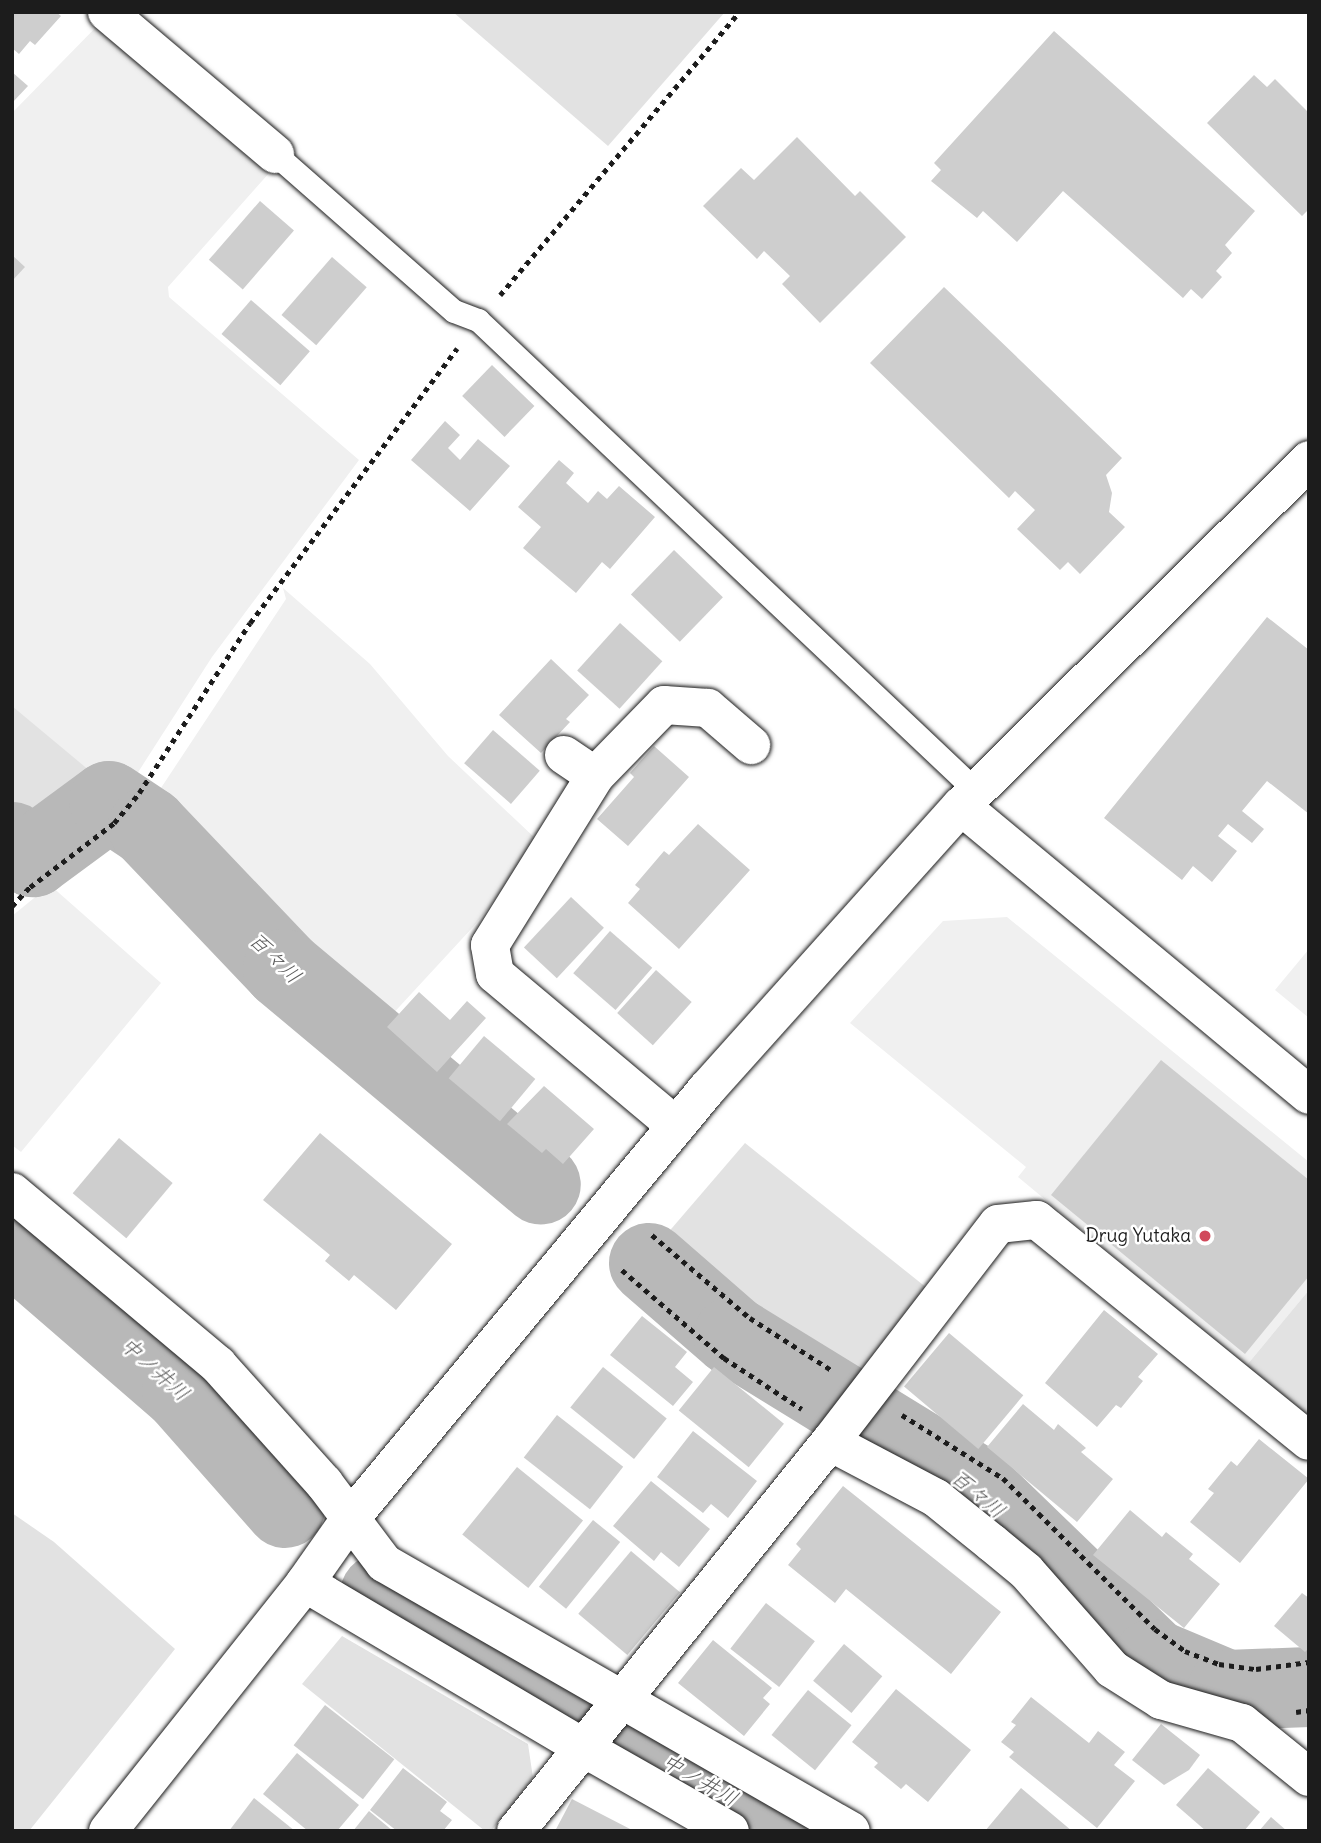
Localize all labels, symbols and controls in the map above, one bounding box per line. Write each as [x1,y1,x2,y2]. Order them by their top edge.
water label: 百々川 [244,927,306,989]
place label: Drug Yutaka [1085,1225,1191,1247]
marker: Drug Yutaka [1197,1228,1213,1244]
water label: 中ノ井川 [115,1332,195,1406]
water label: 百々川 [946,1464,1010,1524]
water label: 中ノ井川 [657,1748,743,1812]

